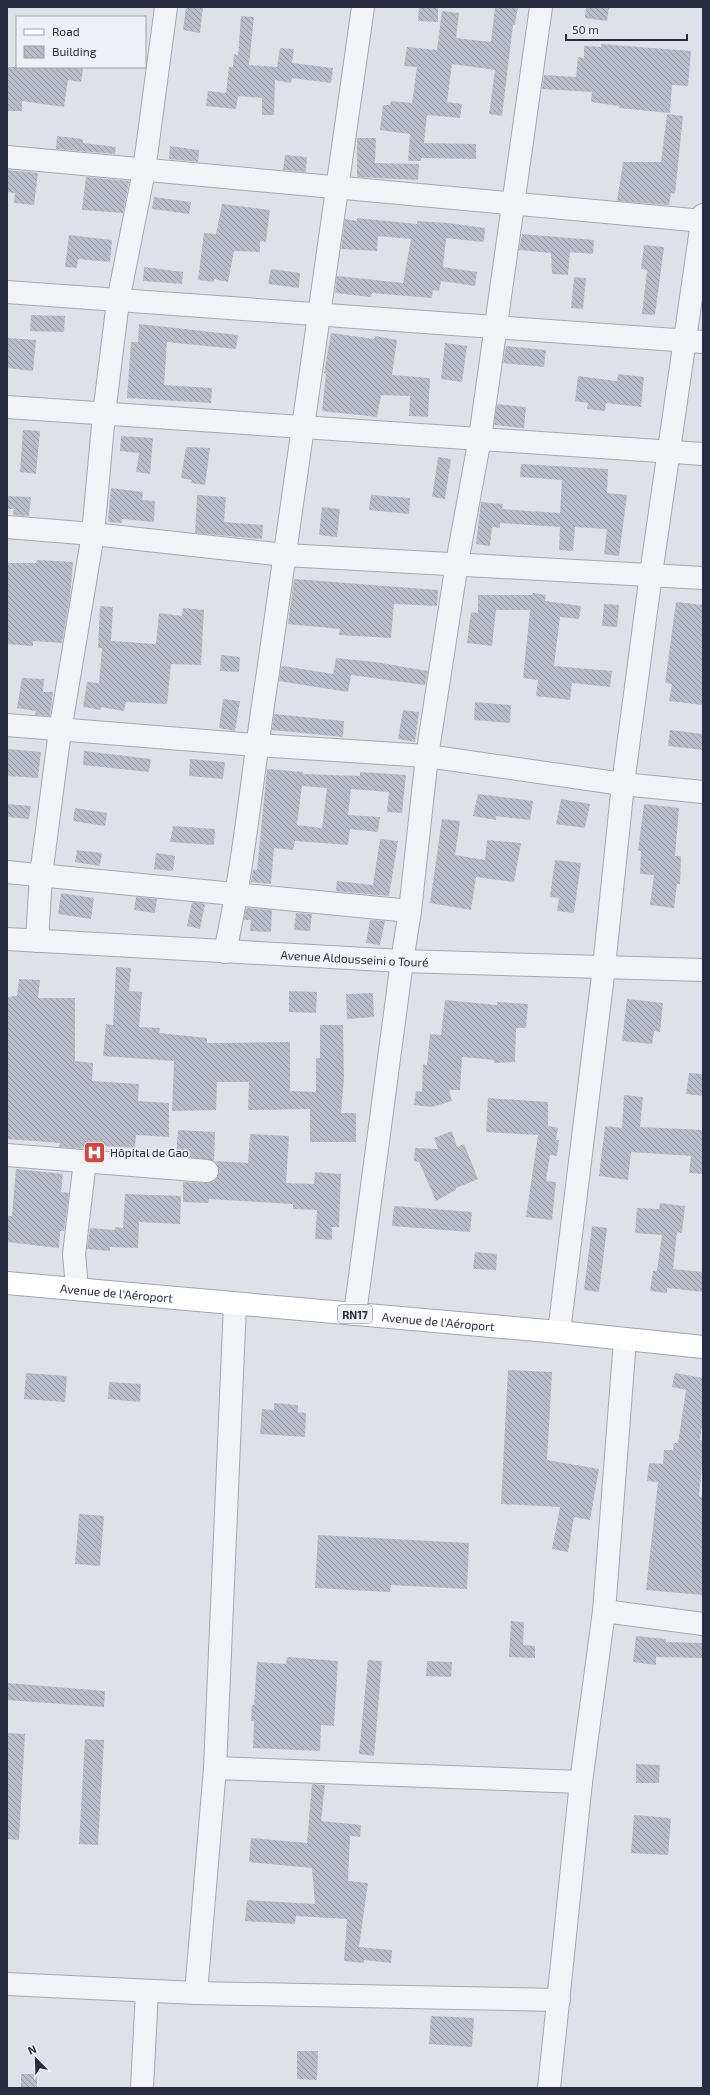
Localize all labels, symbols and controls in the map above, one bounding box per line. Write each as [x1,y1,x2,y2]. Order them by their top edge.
legend [16,16,146,68]
scale bar [566,16,687,42]
text: 50 m [572,22,599,36]
text: Road [52,24,80,38]
text: Building [52,44,97,58]
street label: Avenue Aldousseini o Touré [280,947,429,969]
hospital icon: Hôpital de Gao [81,1139,107,1165]
place label: Hôpital de Gao [110,1145,189,1159]
street label: Avenue de l'Aéroport [60,1281,174,1305]
road number: RN17 [338,1305,372,1323]
street label: Avenue de l'Aéroport [381,1309,496,1333]
north arrow [16,2039,56,2079]
text: N [26,2042,38,2057]

